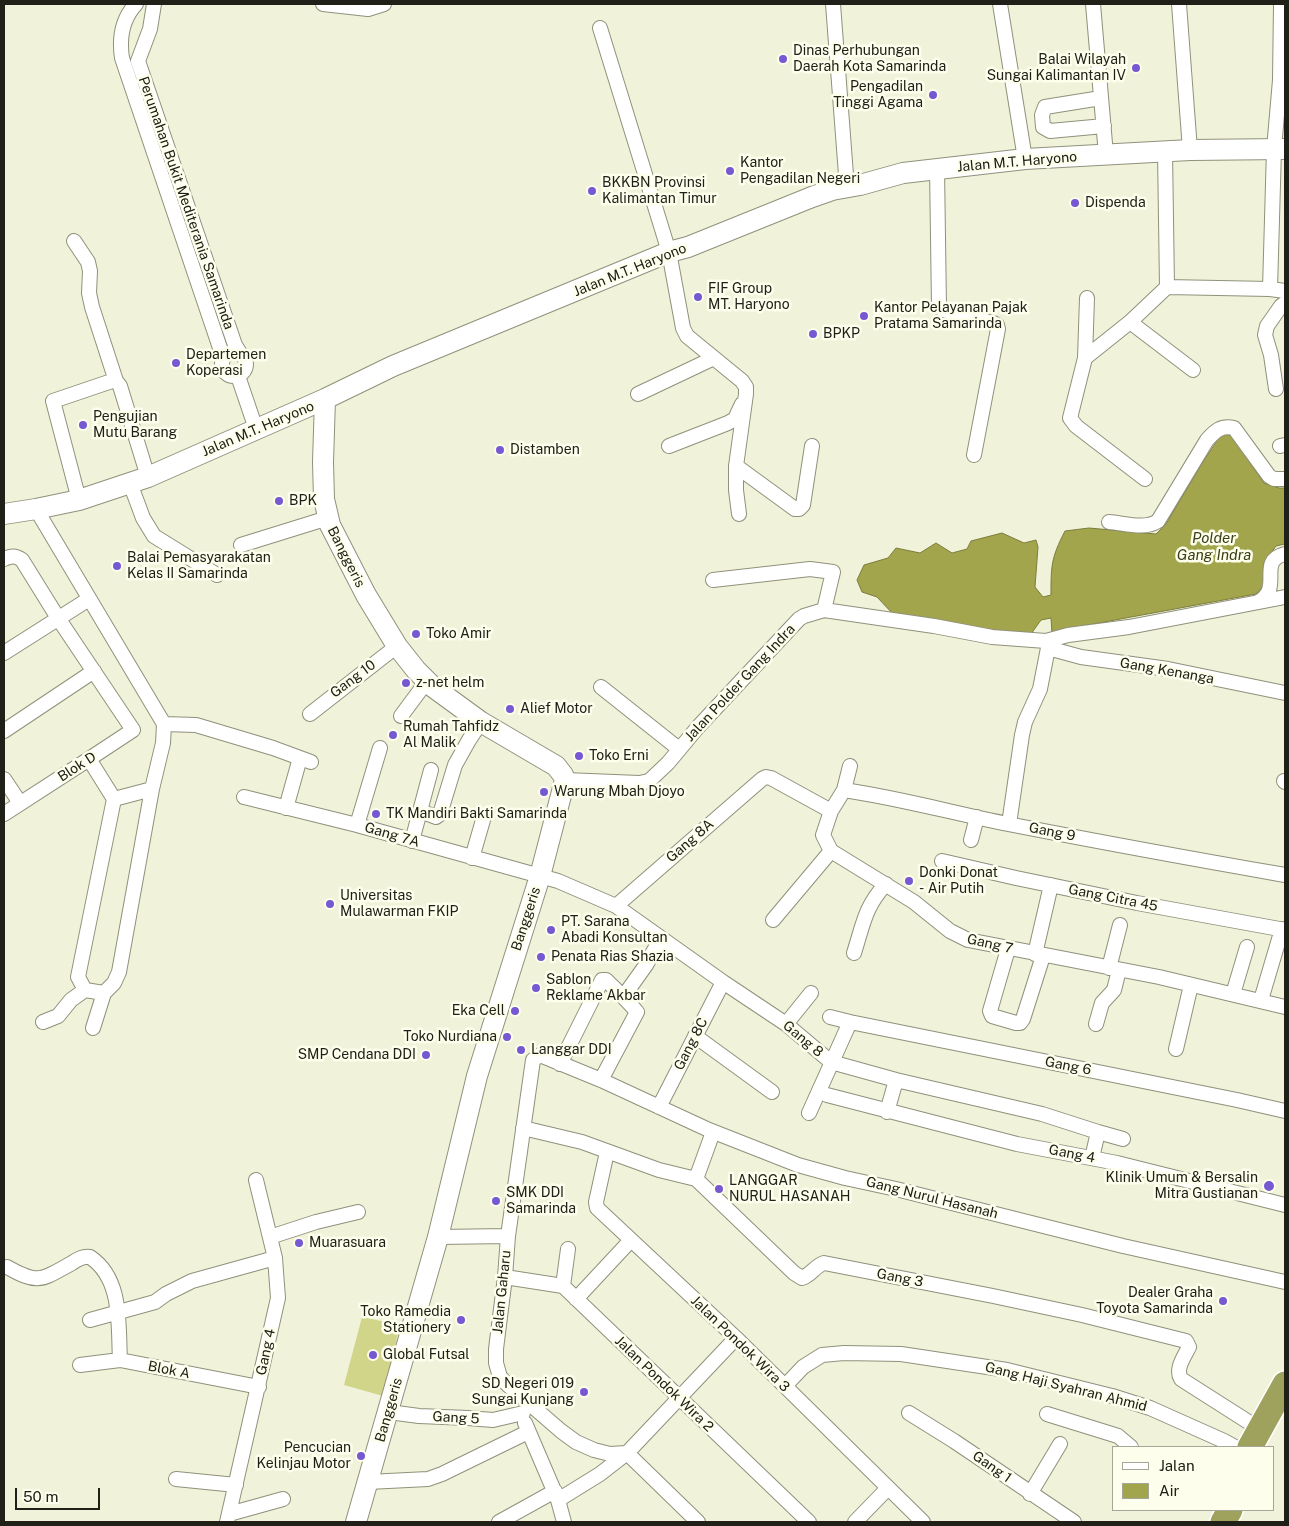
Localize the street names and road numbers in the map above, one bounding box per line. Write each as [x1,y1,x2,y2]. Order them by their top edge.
street label: Perumahan Bukit Mediterania Samarinda [135,74,237,332]
street label: Jalan M.T. Haryono [956,148,1078,176]
street label: Jalan M.T. Haryono [571,240,689,300]
street label: Jalan M.T. Haryono [199,398,317,460]
street label: Banggeris [323,524,369,590]
street label: Jalan Polder Gang Indra [681,621,799,745]
street label: Gang Kenanga [1119,654,1215,688]
street label: Gang 10 [327,657,379,701]
street label: Blok D [55,748,99,786]
street label: Gang 8A [663,816,717,866]
street label: Gang 7A [363,819,421,851]
street label: Gang 9 [1027,819,1077,845]
street label: Gang Citra 45 [1067,881,1159,915]
street label: Banggeris [508,885,544,953]
street label: Gang 7 [965,931,1015,957]
street label: Gang 8C [671,1015,711,1073]
street label: Gang 8 [779,1017,827,1061]
street label: Gang 6 [1043,1053,1093,1079]
street label: Gang 4 [1047,1141,1097,1167]
street label: Gang Nurul Hasanah [864,1173,1000,1223]
street label: Jalan Gaharu [489,1249,515,1335]
street label: Gang 3 [875,1265,925,1291]
street label: Jalan Pondok Wira 3 [687,1292,793,1396]
street label: Gang 4 [253,1327,279,1377]
street label: Jalan Pondok Wira 2 [611,1333,717,1435]
street label: Blok A [147,1358,191,1382]
street label: Gang Haji Syahran Ahmid [983,1359,1149,1415]
street label: Banggeris [372,1376,406,1444]
street label: Gang 5 [432,1408,480,1428]
street label: Gang 1 [969,1448,1015,1486]

